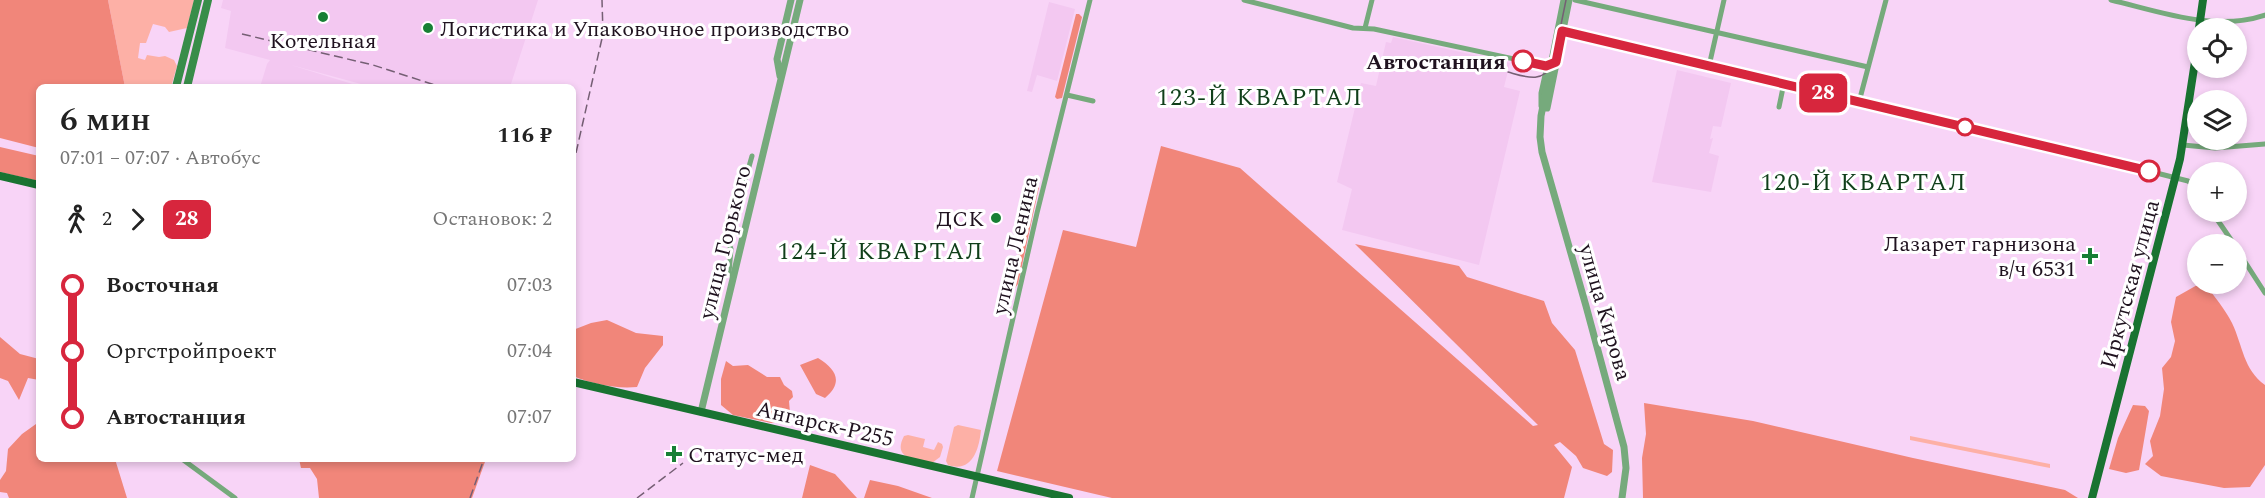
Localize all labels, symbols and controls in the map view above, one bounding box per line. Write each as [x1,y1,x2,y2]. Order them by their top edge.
marker: Котельная [316,10,330,24]
place label: Логистика и Упаковочное производство [440,13,849,46]
map controls [2187,18,2247,294]
button: locate [2187,18,2247,78]
marker: Логистика и Упаковочное производство [421,21,435,35]
place label: Котельная [269,25,377,58]
place label: Автостанция [1366,46,1506,79]
marker: Автостанция [1512,50,1534,72]
line badge: 28 [1796,74,1850,112]
text: 28 [1811,77,1835,109]
district label: 123-Й КВАРТАЛ [1157,80,1363,116]
button: layers [2187,90,2247,150]
text: 6 мин [60,95,151,145]
unlabelled marker [1956,118,1974,136]
text: 116 ₽ [497,119,552,152]
text: 07:01 – 07:07 · Автобус [60,143,261,173]
unlabelled marker [2138,160,2160,182]
street label: улица Горького [690,162,761,324]
button: + [2187,162,2247,222]
district label: 120-Й КВАРТАЛ [1761,165,1967,201]
street label: улица Ленина [983,173,1047,319]
street label: Иркутская улица [2092,196,2169,373]
icon: walk [60,203,93,236]
icon: forward [121,203,154,236]
text: 28 [175,203,199,235]
place label: ДСК [936,203,984,236]
text: 2 [102,204,112,234]
text: Остановок: 2 [432,204,552,234]
marker: ДСК [989,211,1003,225]
place label: Лазарет гарнизона в/ч 6531 [1884,228,2076,286]
district label: 124-Й КВАРТАЛ [778,234,984,270]
button: − [2187,234,2247,294]
street label: улица Кирова [1569,239,1640,385]
marker: Лазарет гарнизона в/ч 6531 [2081,247,2099,265]
text: Восточная [106,269,219,302]
text: 07:03 [507,270,552,300]
text: Оргстройпроект [106,335,276,368]
text: 07:04 [507,336,552,366]
street label: Ангарск-Р255 [753,393,897,456]
text: Автостанция [106,401,246,434]
text: 07:07 [507,402,552,432]
place label: Статус-мед [688,439,804,472]
marker: Статус-мед [665,445,683,463]

